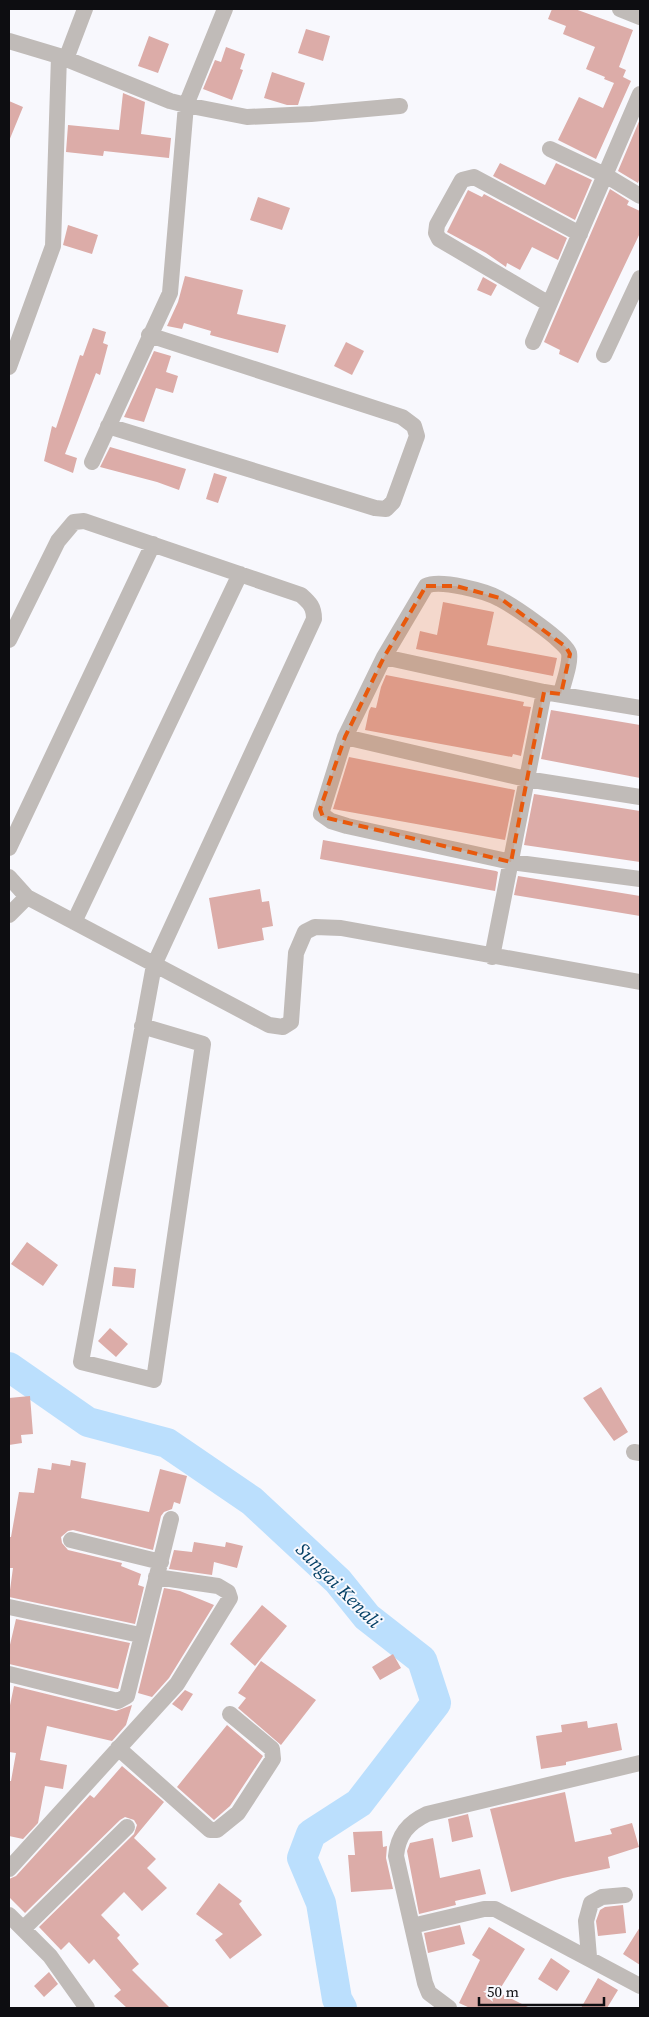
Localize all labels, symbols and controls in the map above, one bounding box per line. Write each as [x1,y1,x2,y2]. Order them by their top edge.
water label: Sungai Kenali [290,1536,388,1634]
scale bar [479,1974,604,2006]
text: 50 m [487,1981,519,2002]

